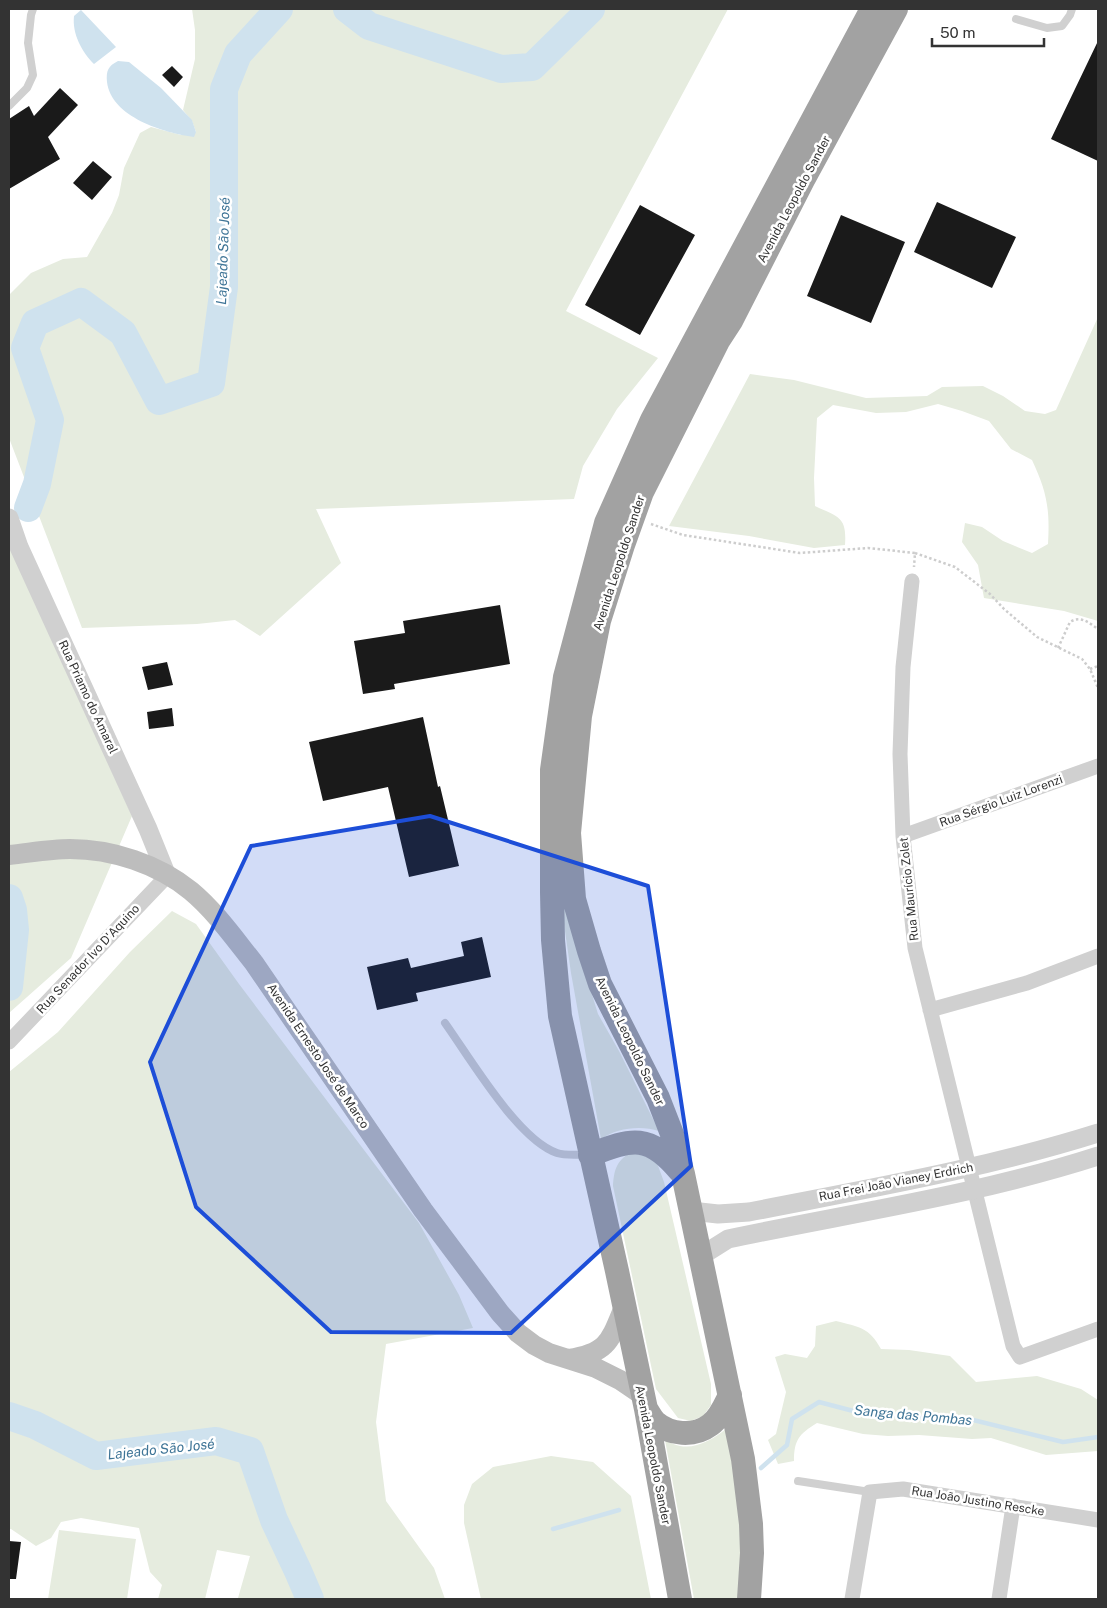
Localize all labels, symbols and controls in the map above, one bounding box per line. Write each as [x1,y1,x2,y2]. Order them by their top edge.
scale bar [932,15,1044,47]
text: 50 m [940,24,975,41]
street label: Avenida Leopoldo Sander [755,133,834,265]
water label: Lajeado São José [213,197,233,305]
street label: Avenida Leopoldo Sander [590,493,648,633]
street label: Rua Priamo do Amaral [56,638,121,756]
street label: Rua Sérgio Luiz Lorenzi [937,772,1065,830]
street label: Rua Maurício Zolet [897,836,921,942]
street label: Rua Senador Ivo D'Aquino [34,901,142,1016]
street label: Avenida Leopoldo Sander [593,974,667,1108]
street label: Avenida Ernesto José de Marco [264,981,372,1131]
street label: Rua Frei João Vianey Erdrich [818,1160,974,1204]
street label: Avenida Leopoldo Sander [633,1384,673,1526]
water label: Sanga das Pombas [853,1402,973,1428]
water label: Lajeado São José [107,1435,216,1463]
street label: Rua João Justino Rescke [911,1484,1046,1518]

